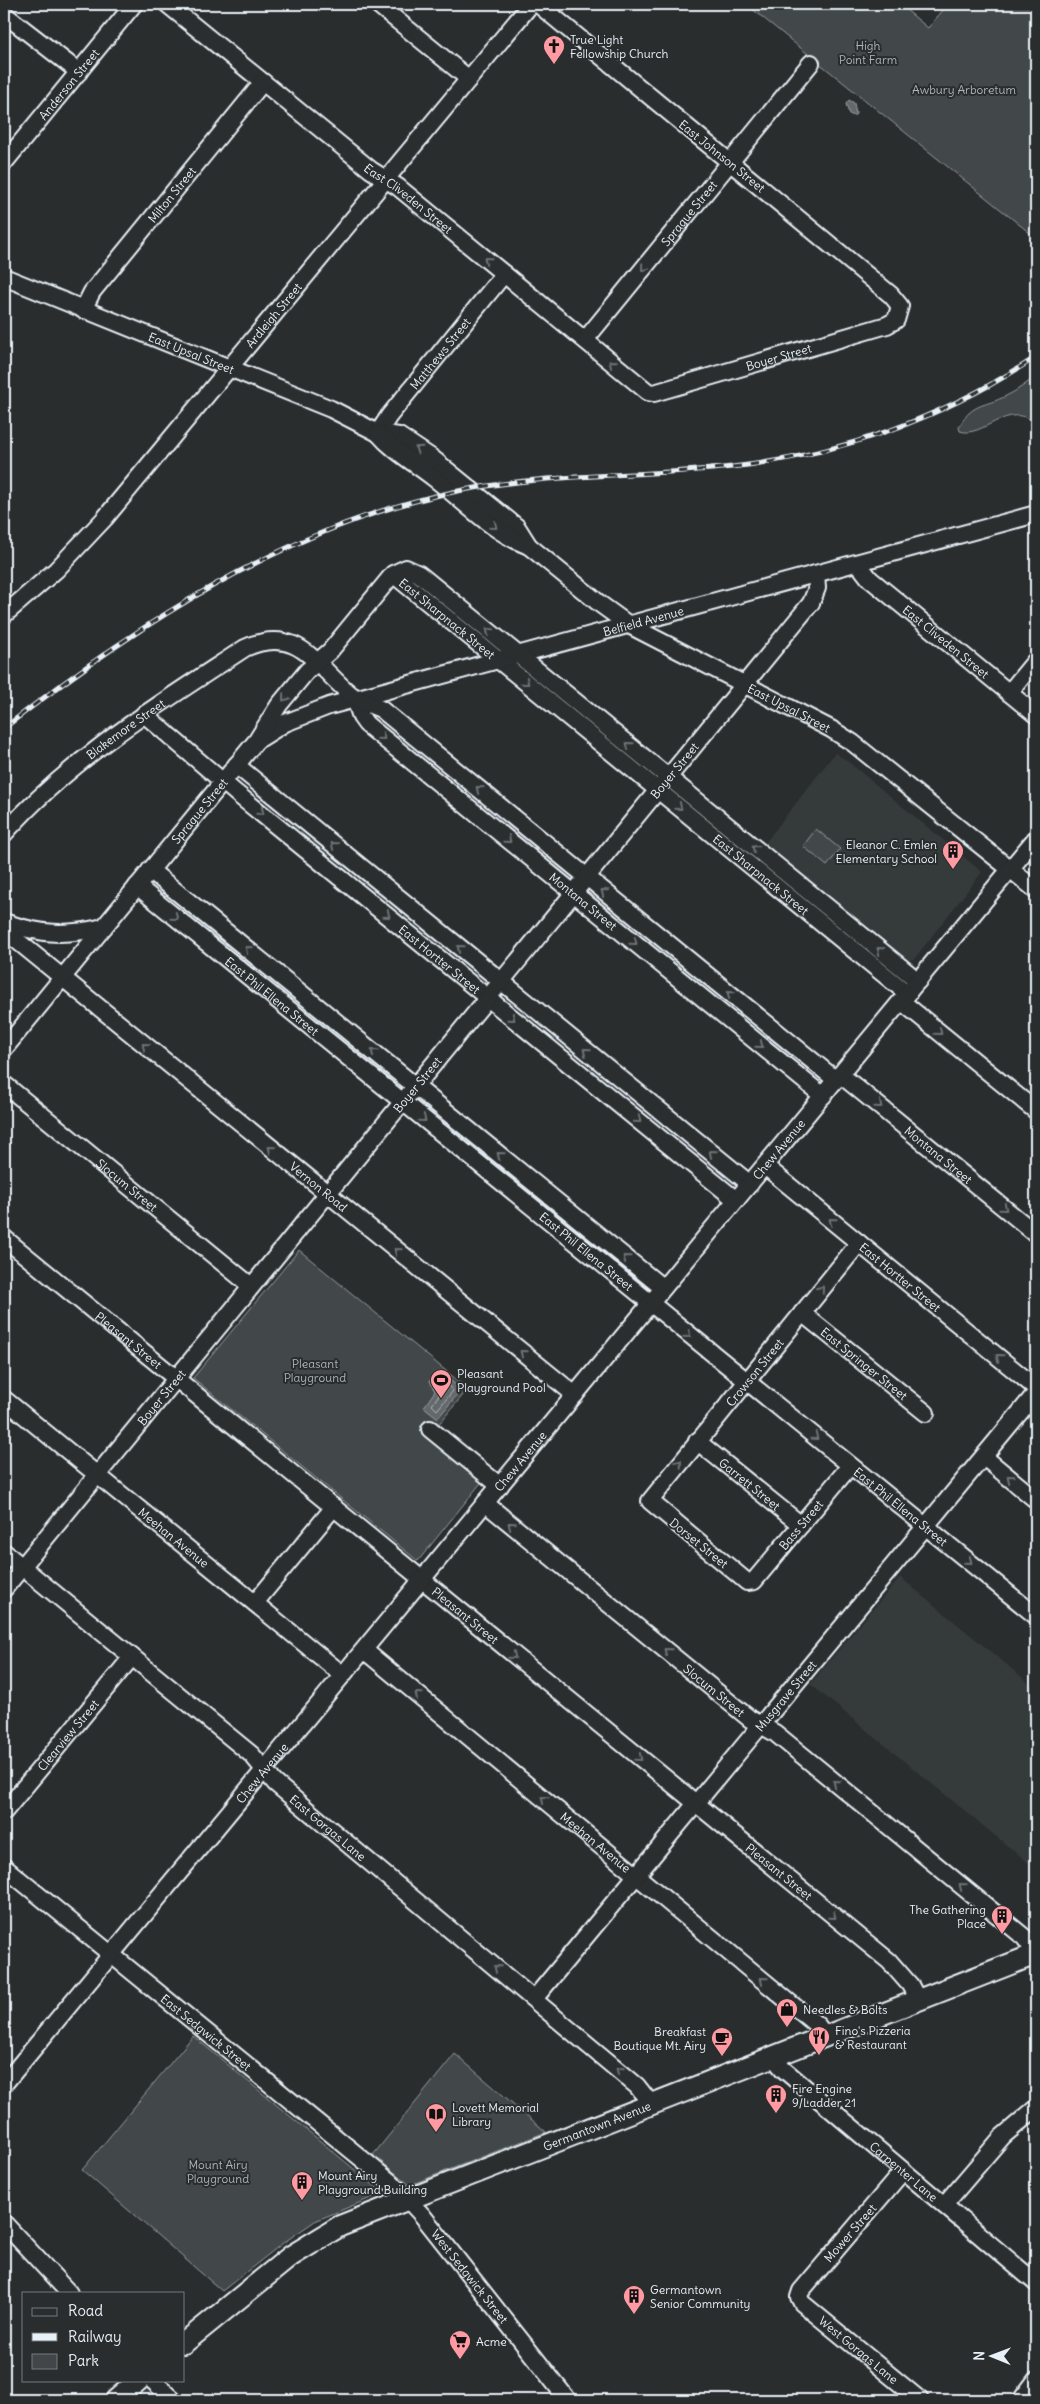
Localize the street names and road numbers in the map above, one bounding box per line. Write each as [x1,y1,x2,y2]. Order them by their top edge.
street label: Anderson Street [35,46,102,123]
street label: East Johnson Street [676,117,768,195]
street label: East Cliveden Street [361,160,456,236]
street label: Milton Street [144,163,199,225]
street label: Sprague Street [658,177,720,249]
street label: Ardleigh Street [242,279,305,350]
street label: Matthews Street [406,314,473,392]
street label: East Upsal Street [146,329,236,377]
street label: Boyer Street [744,340,813,373]
street label: East Sharpnack Street [396,575,498,662]
street label: East Cliveden Street [900,602,992,681]
street label: Belfield Avenue [601,603,685,639]
street label: East Upsal Street [745,680,833,735]
street label: Blakemore Street [83,696,167,762]
street label: Boyer Street [647,739,701,801]
street label: Sprague Street [168,775,230,846]
street label: East Sharpnack Street [710,831,812,918]
street label: Montana Street [547,869,620,933]
street label: East Hortter Street [396,921,484,996]
street label: East Phil Ellena Street [222,953,322,1038]
street label: Boyer Street [390,1053,444,1115]
street label: Chew Avenue [749,1116,808,1182]
street label: Montana Street [902,1123,976,1187]
street label: Slocum Street [93,1155,161,1214]
street label: Vernon Road [287,1158,351,1214]
street label: East Phil Ellena Street [537,1209,636,1293]
street label: East Hortter Street [857,1239,944,1315]
street label: Pleasant Street [92,1308,165,1371]
street label: East Springer Street [818,1324,911,1403]
street label: Crowson Street [722,1335,786,1409]
street label: Boyer Street [134,1366,188,1428]
street label: Chew Avenue [491,1428,549,1494]
street label: Garrett Street [716,1455,784,1513]
street label: East Phil Ellena Street [851,1464,951,1549]
street label: Bass Street [776,1497,826,1553]
street label: Meehan Avenue [136,1504,212,1570]
street label: Dorset Street [667,1515,731,1571]
street label: Pleasant Street [429,1584,502,1647]
street label: Musgrave Street [752,1657,819,1734]
street label: Slocum Street [681,1661,748,1719]
street label: Clearview Street [34,1696,102,1774]
street label: Chew Avenue [232,1740,291,1806]
street label: East Gorgas Lane [287,1791,369,1864]
street label: Meehan Avenue [558,1809,634,1875]
street label: Pleasant Street [743,1840,815,1903]
street label: East Sedgwick Street [158,1991,255,2073]
street label: Germantown Avenue [541,2098,653,2154]
street label: Carpenter Lane [867,2138,941,2204]
street label: Mower Street [821,2201,879,2265]
street label: West Sedgwick Street [428,2226,512,2326]
street label: West Gorgas Lane [816,2313,901,2387]

